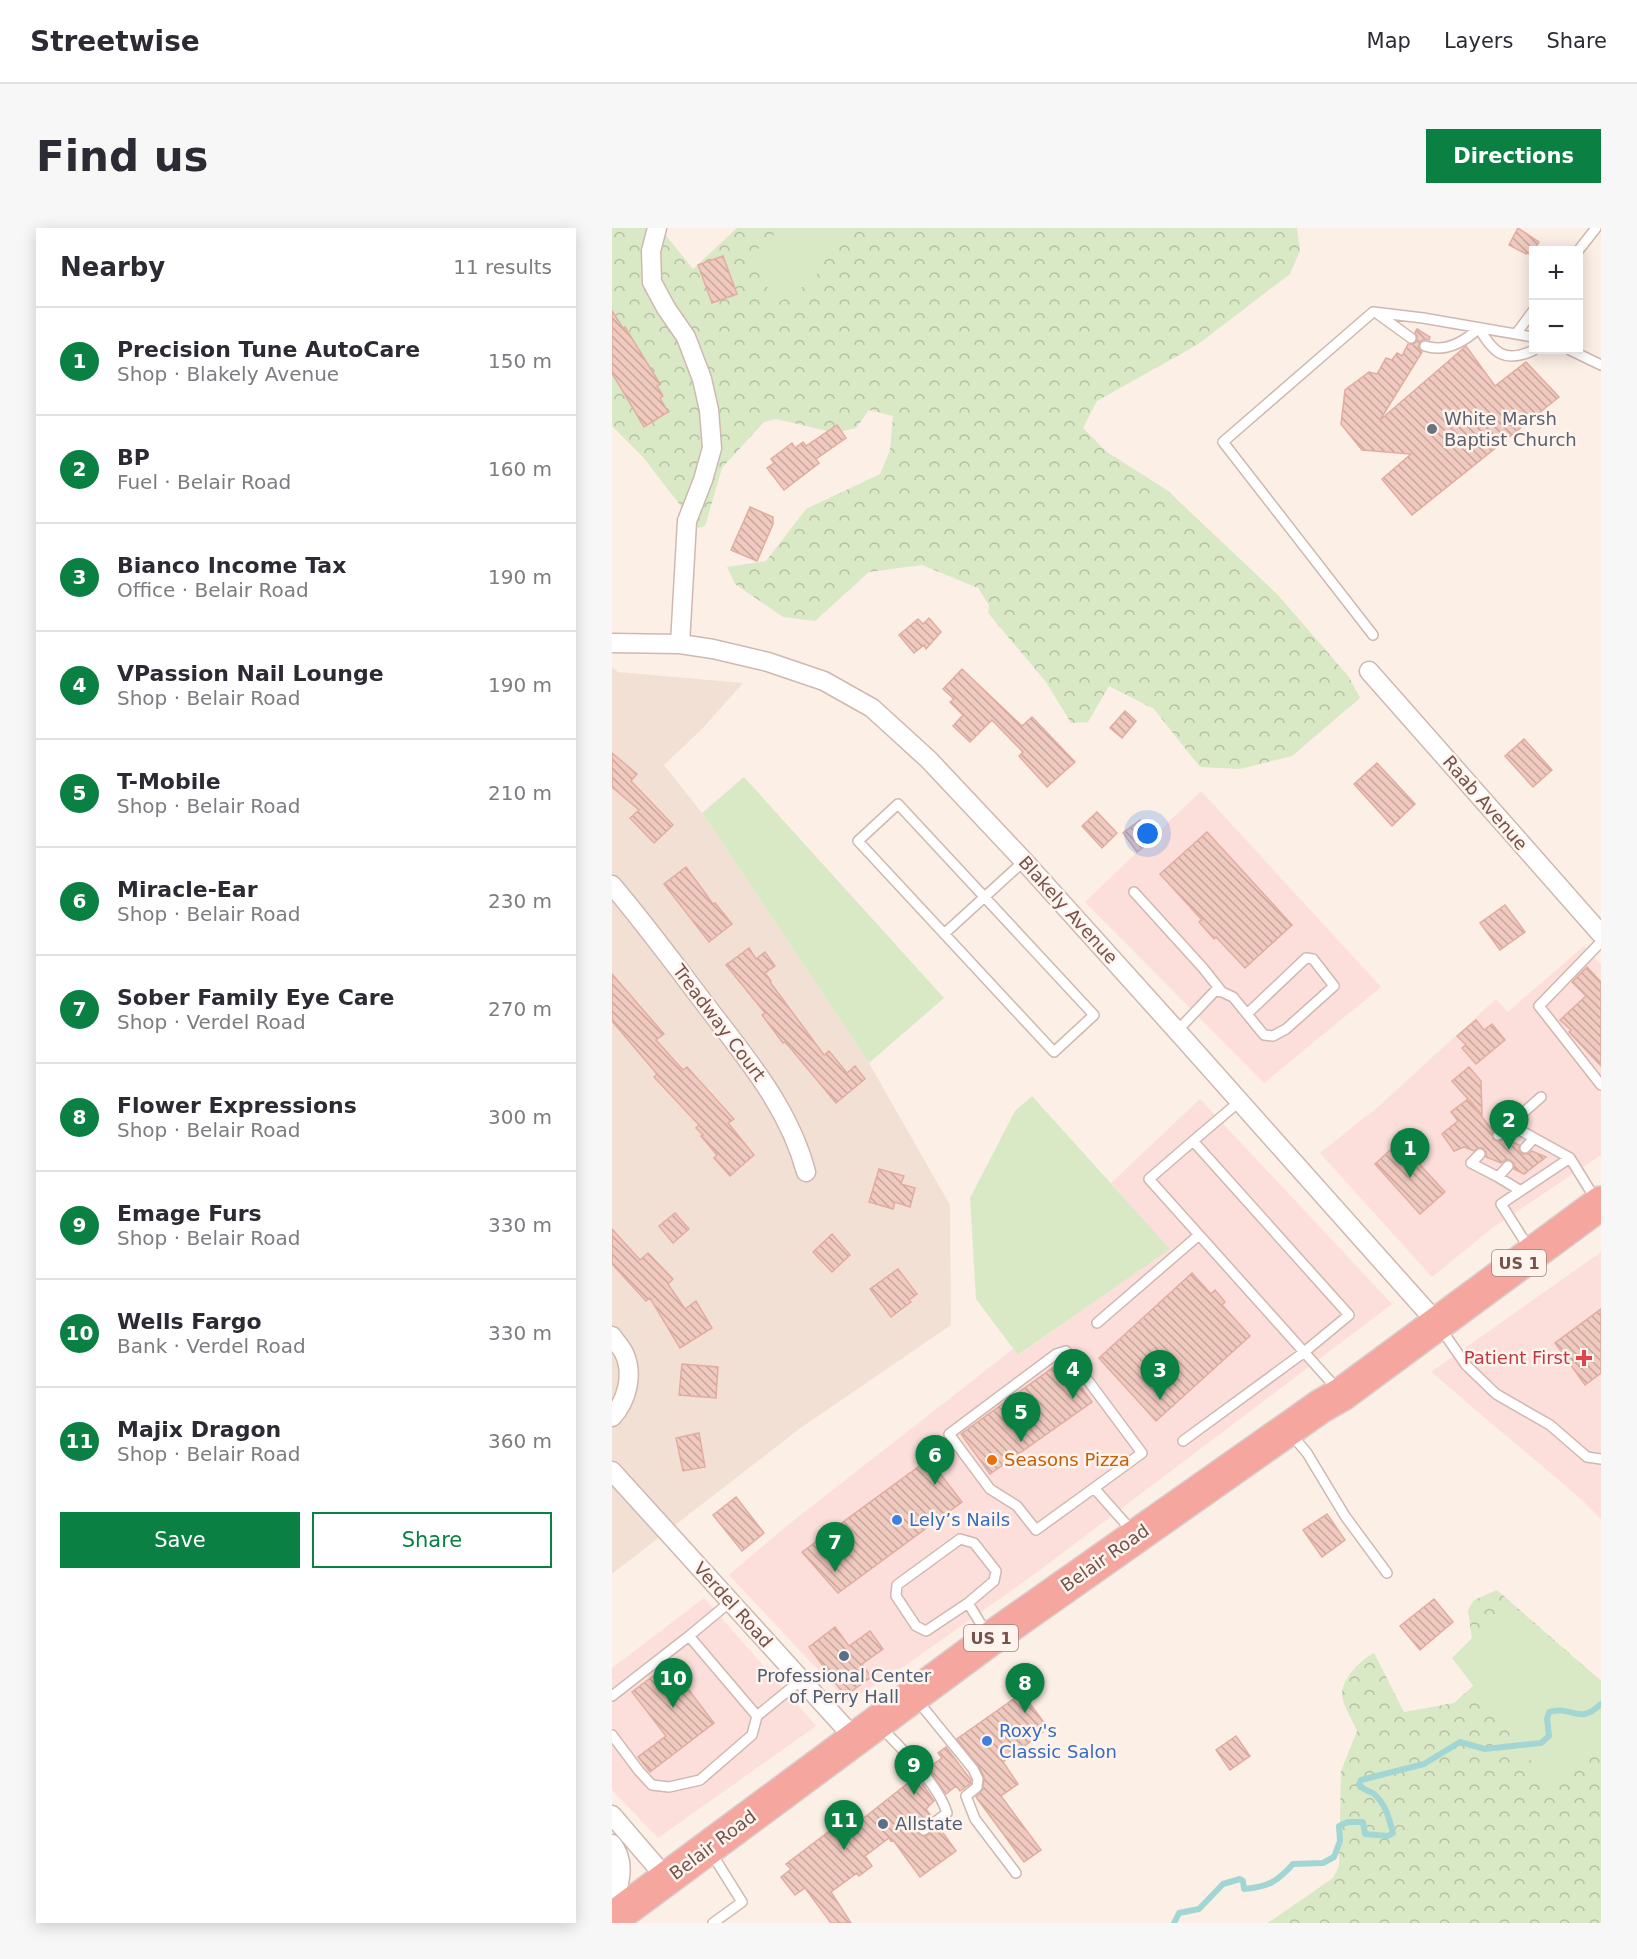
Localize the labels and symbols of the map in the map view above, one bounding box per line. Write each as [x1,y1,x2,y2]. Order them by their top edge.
place label: White Marsh Baptist Church [1444,408,1577,450]
marker: White Marsh Baptist Church [1425,422,1439,436]
street label: Raab Avenue [1439,751,1532,854]
your location [1133,819,1162,848]
street label: Blakely Avenue [1015,852,1122,968]
street label: Treadway Court [668,959,770,1085]
pin: 2 [1490,1100,1528,1150]
pin: 1 [1390,1128,1430,1178]
road number: US 1 [1492,1250,1546,1276]
place label: Patient First [1464,1347,1570,1368]
marker: Patient First [1575,1349,1593,1367]
pin: 4 [1054,1350,1092,1399]
pin: 3 [1140,1350,1180,1400]
pin: 5 [1002,1392,1040,1442]
pin: 6 [916,1436,954,1485]
place label: Seasons Pizza [1004,1449,1130,1470]
marker: Seasons Pizza [985,1453,999,1467]
place label: Lely’s Nails [909,1509,1010,1530]
marker: Lely’s Nails [890,1513,904,1527]
street label: Belair Road [1057,1520,1153,1596]
pin: 7 [816,1522,854,1572]
street label: Verdel Road [690,1558,777,1652]
road number: US 1 [964,1625,1018,1651]
marker: Professional Center of Perry Hall [837,1649,851,1663]
pin: 10 [654,1658,692,1708]
pin: 8 [1006,1664,1044,1713]
place label: Professional Center of Perry Hall [757,1665,932,1707]
place label: Roxy's Classic Salon [999,1720,1117,1762]
marker: Roxy's Classic Salon [980,1734,994,1748]
pin: 9 [894,1746,934,1795]
pin: 11 [824,1800,864,1850]
street label: Belair Road [665,1805,760,1884]
place label: Allstate [895,1813,963,1834]
marker: Allstate [876,1817,890,1831]

